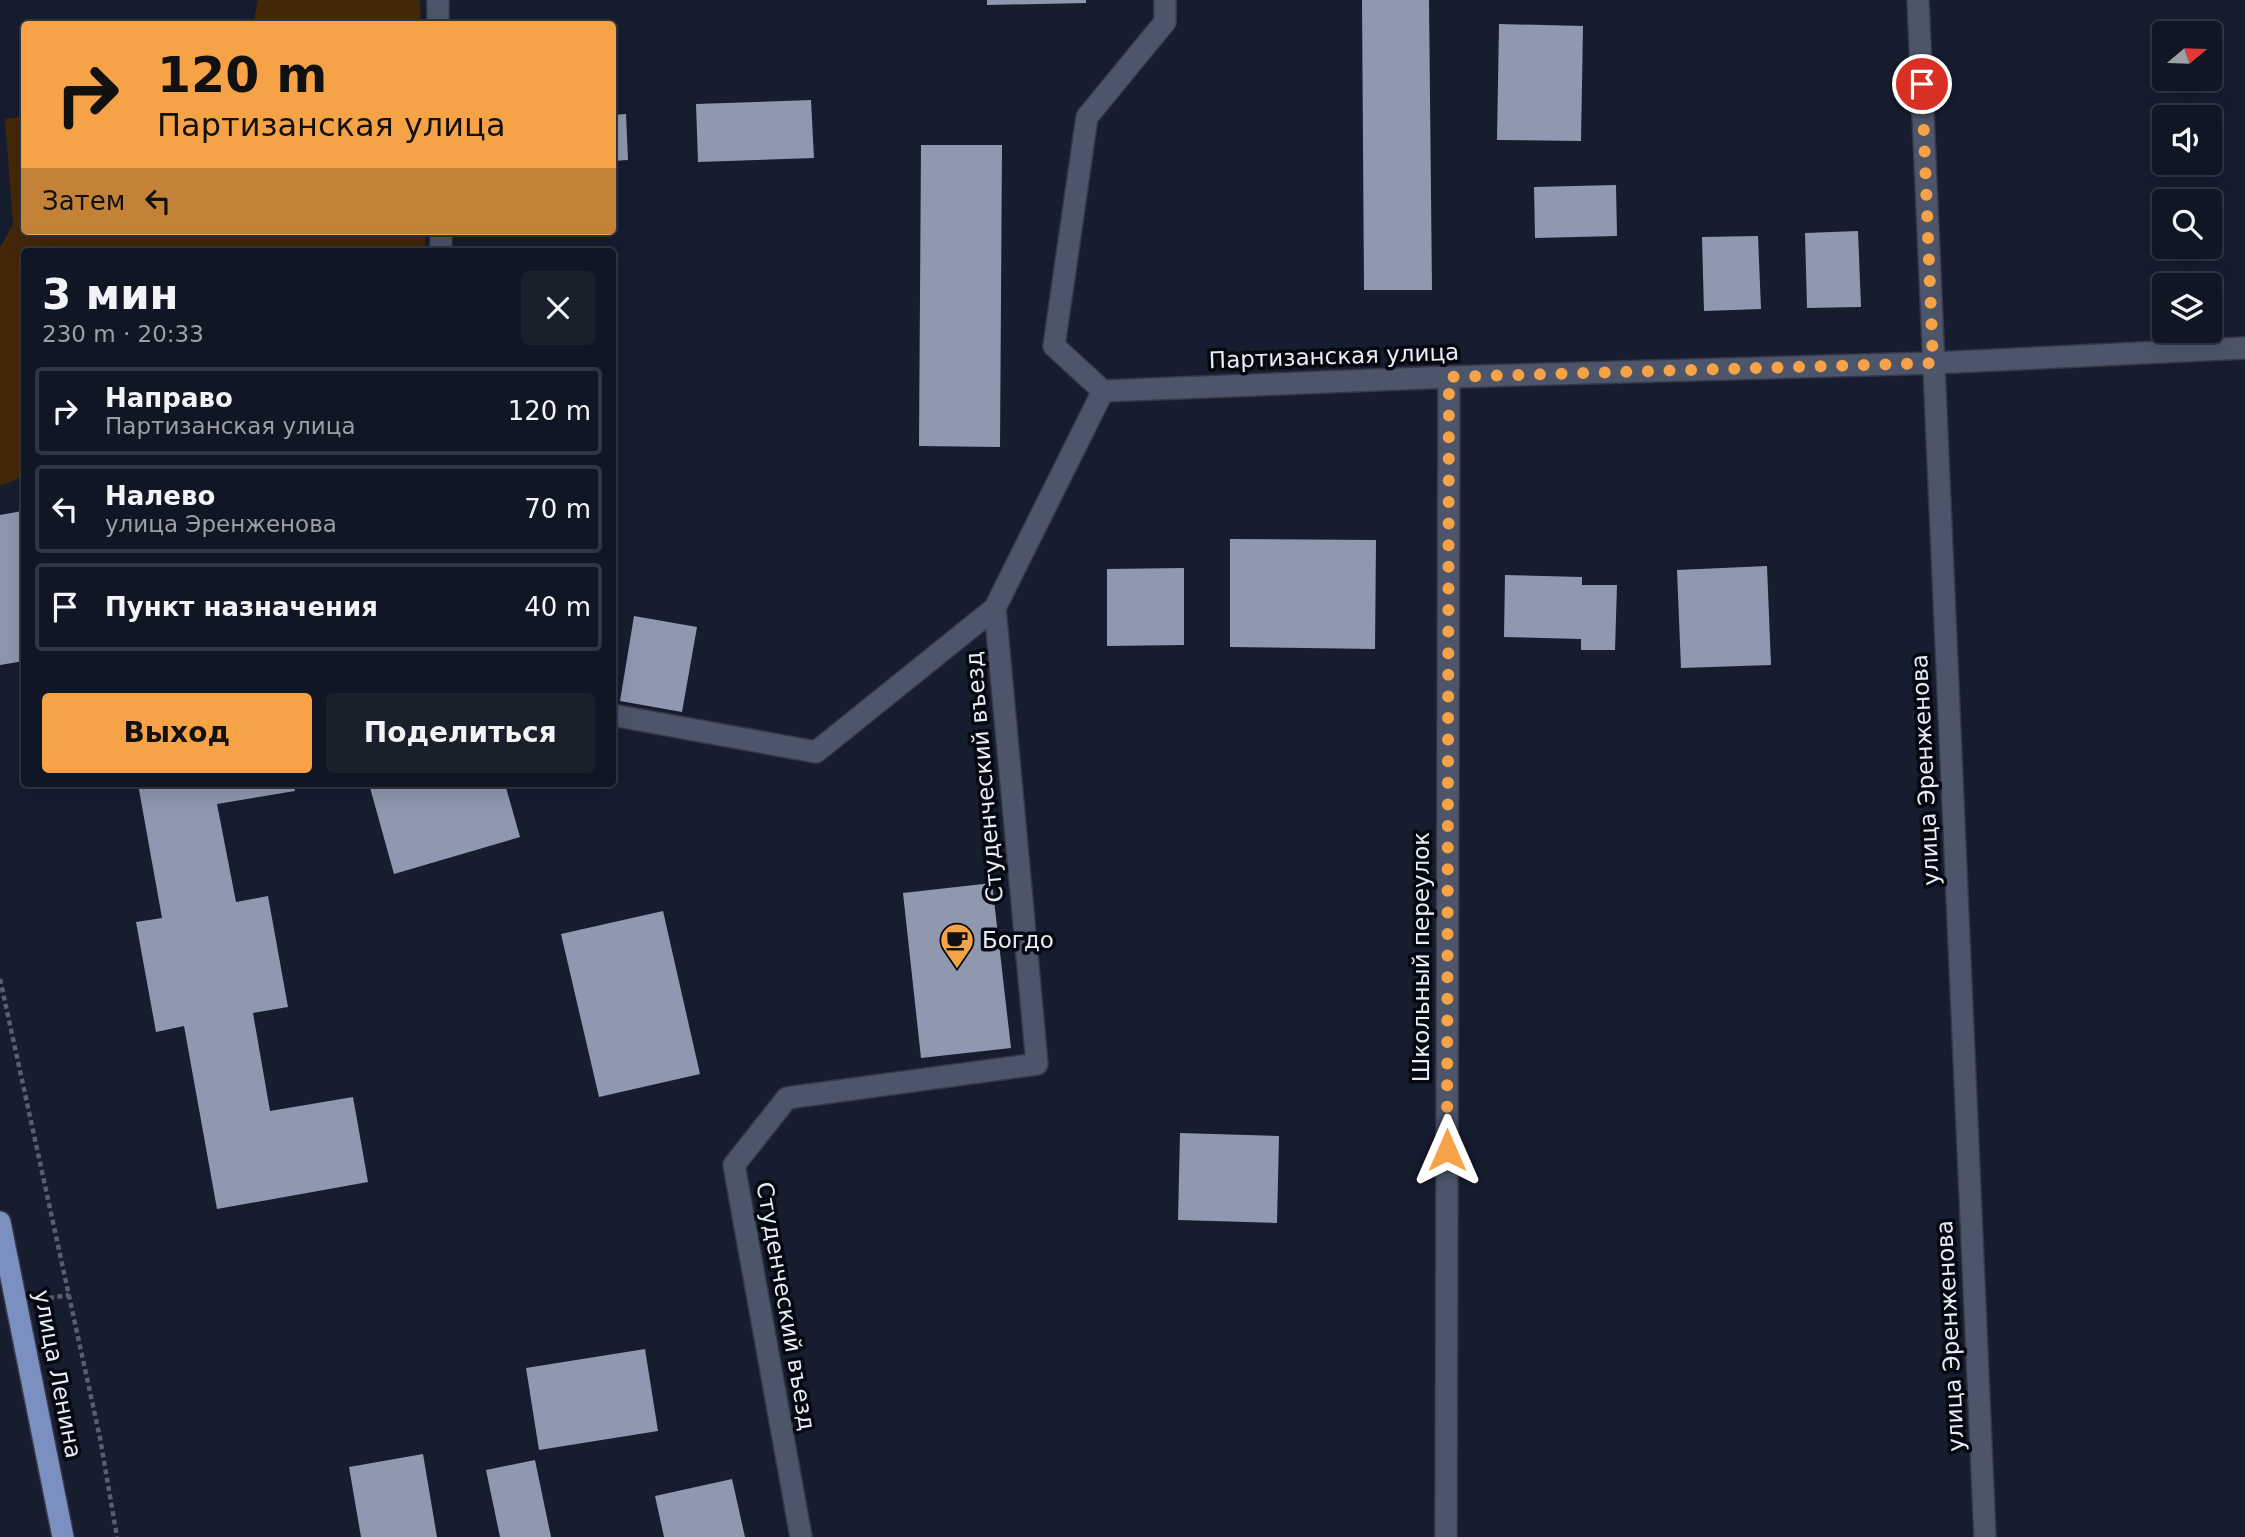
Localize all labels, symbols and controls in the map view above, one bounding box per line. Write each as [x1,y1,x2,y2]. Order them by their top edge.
north arrow [2152,21,2222,91]
map controls [2152,21,2222,343]
text: 120 m [157,47,327,104]
icon: right [42,49,133,140]
pin [1892,54,1952,114]
icon: arrive [1903,65,1941,103]
button: sound [2152,105,2222,175]
text: Партизанская улица [157,106,506,144]
icon: left [139,182,177,220]
text: Затем [42,186,125,216]
button: search [2152,189,2222,259]
text: 3 мин [42,270,179,319]
button: close [521,271,595,345]
button: layers [2152,273,2222,343]
text: 230 m · 20:33 [42,321,204,347]
street label: Партизанская улица [1208,339,1460,373]
text: Направо [105,383,233,413]
icon: right [46,392,84,430]
text: 120 m [508,396,591,426]
text: Партизанская улица [105,413,355,439]
text: Налево [105,481,215,511]
icon: left [46,490,84,528]
text: 70 m [524,494,591,524]
text: улица Эренженова [105,511,337,537]
icon: arrive [46,588,84,626]
text: Пункт назначения [105,592,378,622]
text: 40 m [524,592,591,622]
street label: Студенческий въезд [960,650,1008,904]
street label: улица Эренженова [1906,654,1944,886]
button: Выход [42,693,312,773]
button: Поделиться [326,693,595,773]
street label: Школьный переулок [1408,832,1434,1082]
cafe icon: Богдо [938,921,976,970]
place label: Богдо [982,927,1054,953]
position arrow [1410,1113,1484,1187]
street label: Студенческий въезд [751,1180,821,1432]
street label: улица Эренженова [1931,1220,1969,1452]
street label: улица Ленина [29,1288,87,1460]

